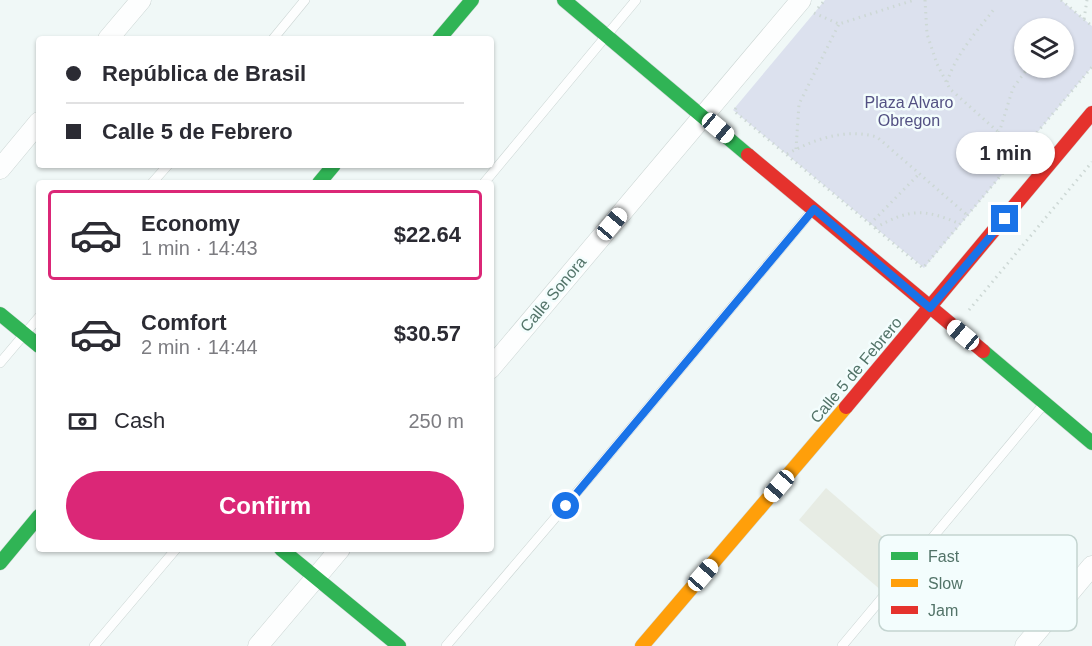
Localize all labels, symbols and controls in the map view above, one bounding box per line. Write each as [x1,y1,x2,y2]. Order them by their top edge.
map controls [1014,18,1074,78]
button: layers [1014,18,1074,78]
text: República de Brasil [102,61,306,86]
park label: Plaza Alvaro Obregon [865,94,954,129]
car [698,110,738,146]
text: Calle 5 de Febrero [102,119,293,144]
callout: 1 min [956,132,1054,174]
text: 1 min [979,142,1032,164]
car [594,204,630,244]
route end [991,205,1018,232]
icon: car [69,208,123,262]
text: Economy [141,211,240,236]
text: $22.64 [394,222,461,247]
text: 1 min · 14:43 [141,237,258,259]
street label: Calle Sonora [517,253,589,335]
icon: car [69,307,123,361]
text: Comfort [141,310,227,335]
street label: Calle 5 de Febrero [807,314,905,426]
car [943,317,983,353]
text: $30.57 [394,321,461,346]
text: 2 min · 14:44 [141,336,258,358]
icon: cash [66,405,99,438]
text: Cash [114,408,165,433]
text: 250 m [408,410,464,432]
car [760,467,798,505]
button: Confirm [66,471,464,540]
route start [552,492,579,519]
legend [879,535,1077,631]
text: Fast [928,548,960,565]
car [684,556,722,594]
text: Slow [928,575,963,592]
text: Jam [928,602,958,619]

